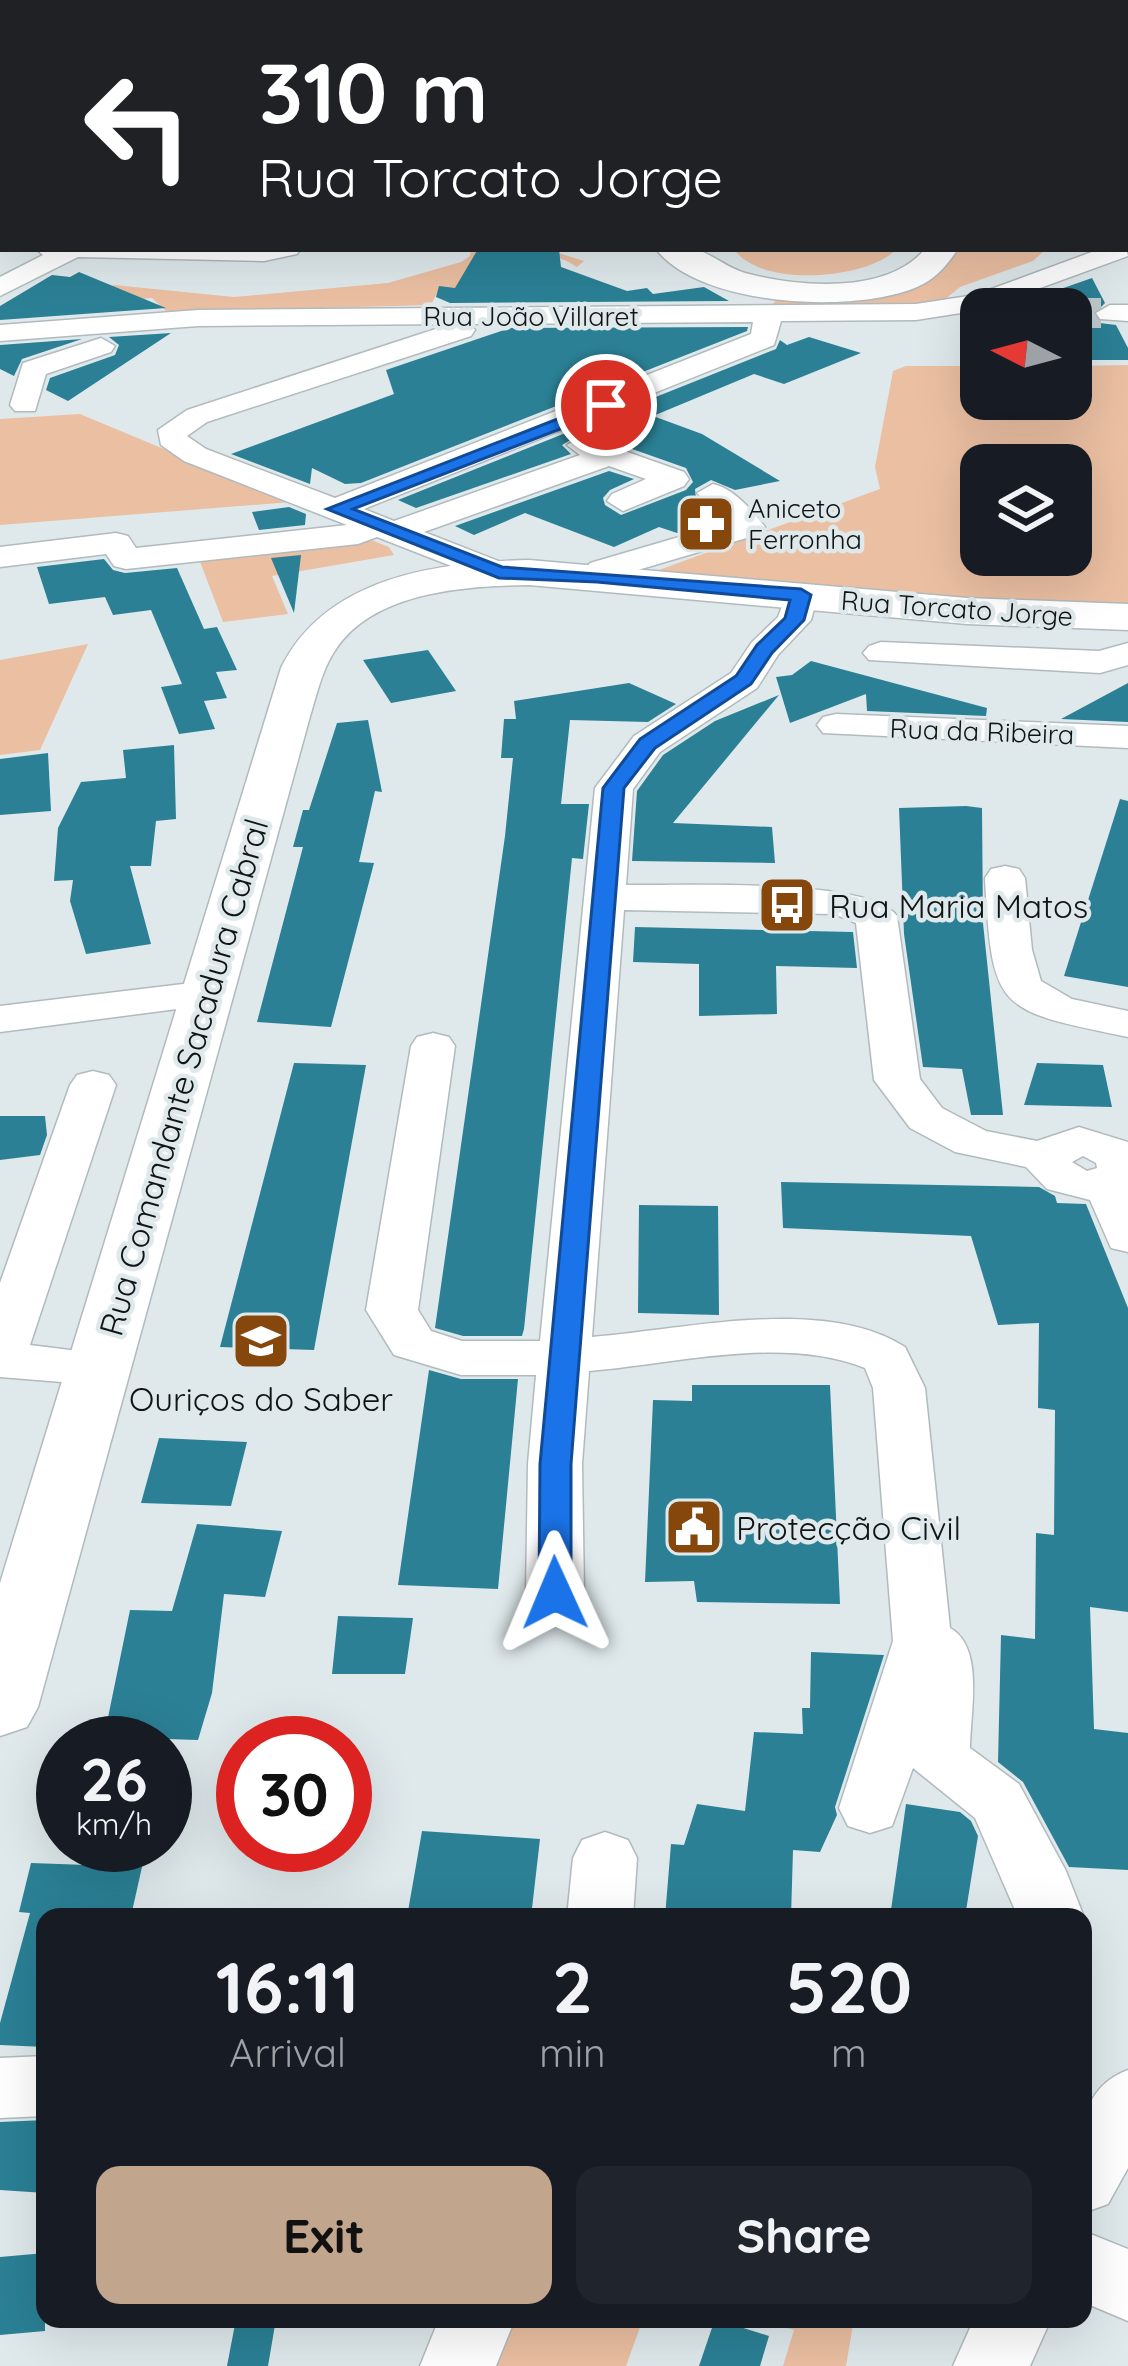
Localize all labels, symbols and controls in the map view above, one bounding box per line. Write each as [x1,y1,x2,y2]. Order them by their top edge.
text: 310 m [258,39,488,144]
icon: left [60,48,216,204]
text: Rua Torcato Jorge [258,143,723,211]
north arrow [960,288,1092,420]
map controls [960,288,1092,576]
street label: Rua João Villaret [423,299,639,333]
pin [555,354,657,456]
icon: arrive [573,372,639,438]
button: layers [960,444,1092,576]
place label: Aniceto Ferronha [748,491,862,556]
pharmacy icon: Aniceto Ferronha [675,493,737,555]
street label: Rua Torcato Jorge [840,583,1074,633]
street label: Rua da Ribeira [889,711,1075,751]
street label: Rua Comandante Sacadura Cabral [89,814,277,1340]
bus stop icon: Rua Maria Matos [756,874,818,936]
place label: Rua Maria Matos [829,885,1088,926]
school or university icon: Ouriços do Saber [230,1310,292,1372]
place label: Ouriços do Saber [129,1378,393,1419]
public building icon: Protecção Civil [663,1496,725,1558]
place label: Protecção Civil [736,1507,961,1548]
position arrow [492,1530,618,1656]
speed limit sign: 30 [216,1716,372,1872]
text: 26 [80,1741,148,1816]
text: km/h [76,1805,152,1843]
text: 16:11 [216,1941,359,2031]
text: 2 [552,1941,593,2031]
text: 520 [786,1941,912,2031]
text: Arrival [229,2028,346,2077]
text: min [539,2028,606,2077]
text: m [831,2028,867,2077]
button: Exit [96,2166,552,2304]
button: Share [576,2166,1032,2304]

